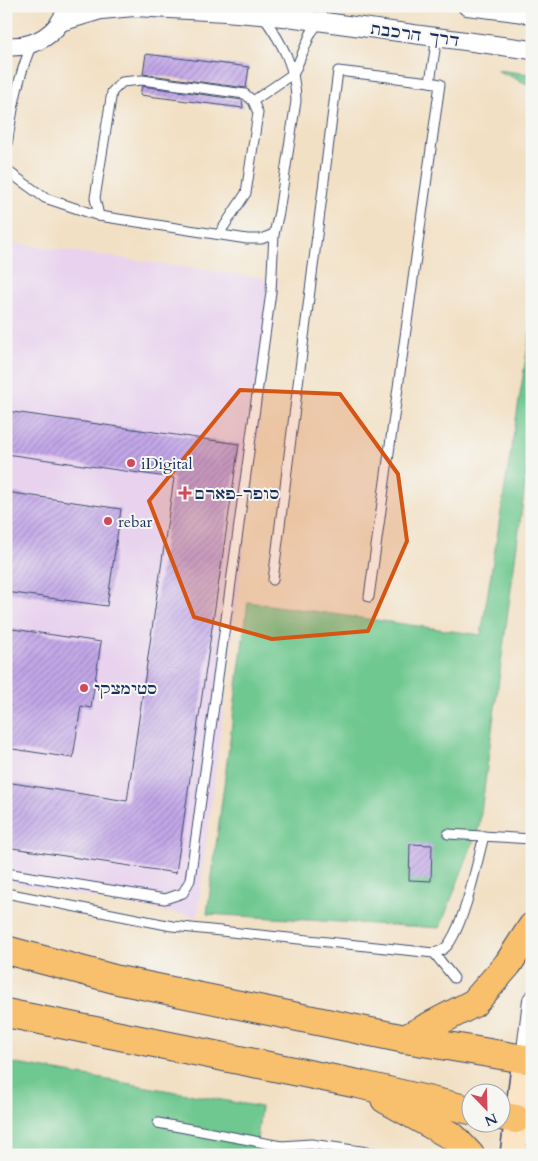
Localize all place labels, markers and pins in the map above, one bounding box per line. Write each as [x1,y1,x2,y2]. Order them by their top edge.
place label: iDigital [141,453,193,475]
marker: iDigital [125,457,137,469]
place label: סופר-פארם [195,483,280,505]
marker: סופר-פארם [179,487,191,499]
place label: rebar [118,511,153,533]
marker: rebar [102,515,114,527]
place label: סטימצקי [94,678,158,700]
marker: סטימצקי [78,682,90,694]

